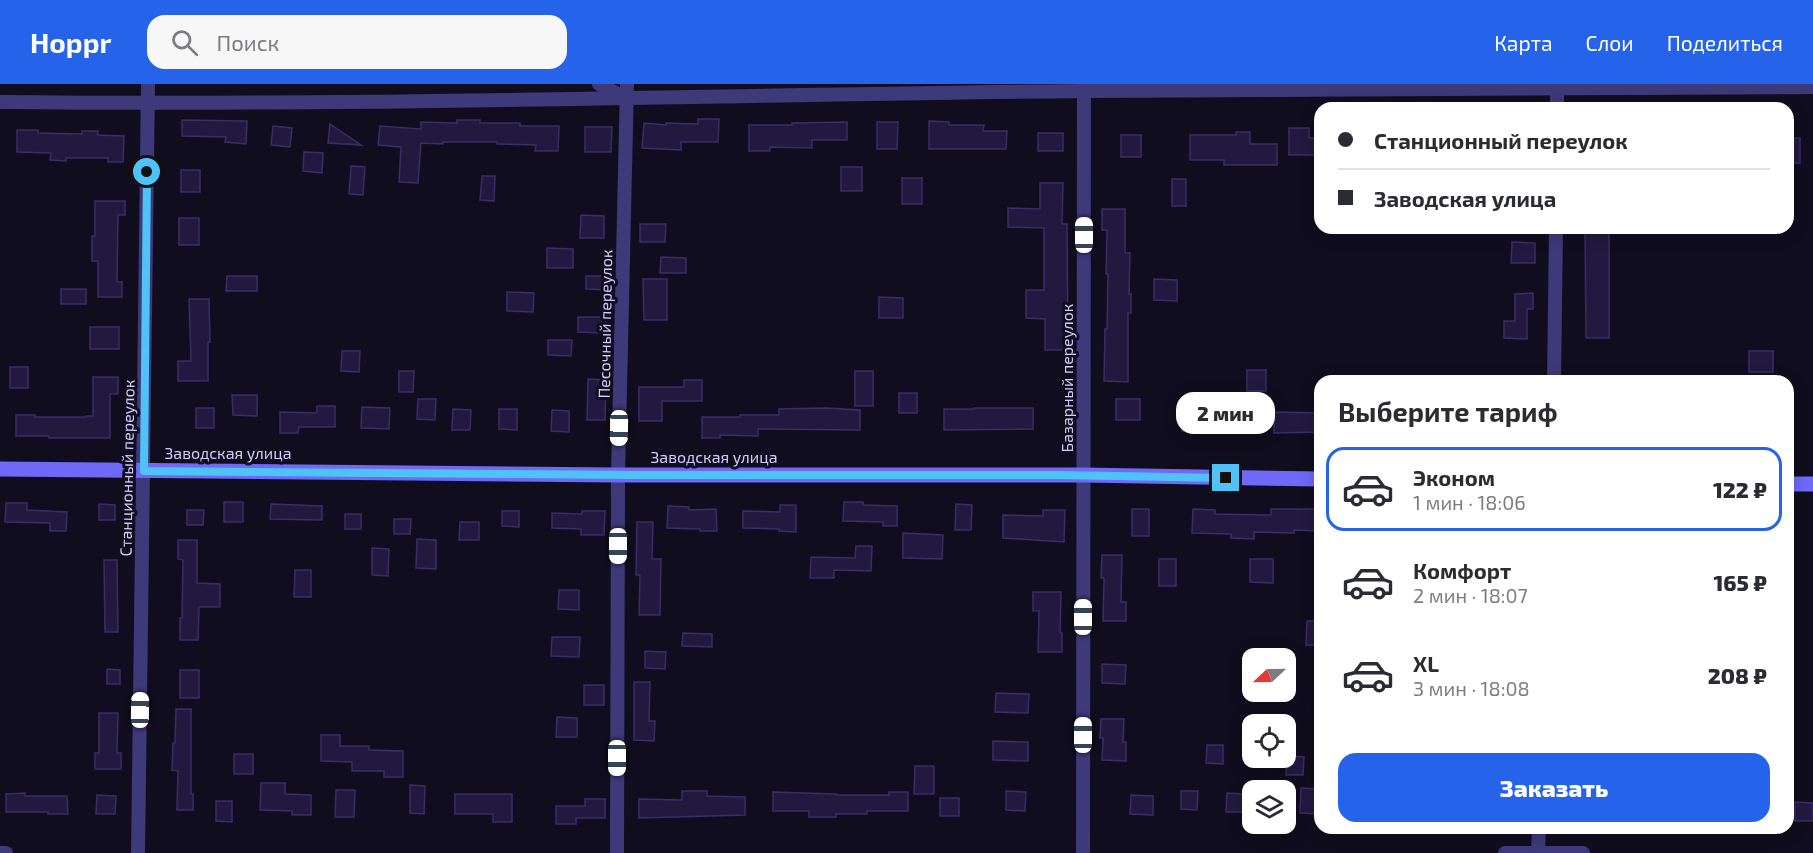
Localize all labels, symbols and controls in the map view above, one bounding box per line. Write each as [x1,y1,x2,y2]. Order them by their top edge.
search box [147,15,567,69]
text: Hoppr [30,25,111,59]
icon: search [168,26,201,59]
text: Поиск [216,29,279,55]
text: Карта [1494,30,1553,55]
text: Слои [1586,30,1634,55]
text: Поделиться [1667,30,1783,55]
text: Станционный переулок [1374,127,1628,153]
route start [133,158,160,185]
text: Заводская улица [1374,185,1556,211]
car [1075,217,1093,253]
street label: Песочный переулок [594,249,616,399]
street label: Базарный переулок [1057,303,1077,452]
street label: Станционный переулок [115,379,139,557]
callout: 2 мин [1176,391,1276,433]
text: Выберите тариф [1338,395,1558,427]
text: 2 мин [1197,401,1254,425]
car [610,410,628,446]
street label: Заводская улица [165,443,291,463]
street label: Заводская улица [651,447,777,467]
icon: car [1341,462,1395,516]
route end [1212,464,1239,491]
text: Эконом [1413,464,1495,490]
text: 122 ₽ [1713,476,1767,502]
text: 1 мин · 18:06 [1413,490,1526,514]
car [609,528,627,564]
icon: car [1341,555,1395,609]
text: Комфорт [1413,557,1511,583]
text: 165 ₽ [1713,569,1767,595]
text: 2 мин · 18:07 [1413,583,1528,607]
car [1074,599,1092,635]
north arrow [1242,648,1296,702]
map controls [1242,648,1296,834]
icon: car [1341,648,1395,702]
text: XL [1413,650,1439,676]
text: 208 ₽ [1708,662,1767,688]
text: 3 мин · 18:08 [1413,676,1530,700]
car [131,692,149,728]
button: locate [1242,714,1296,768]
car [1074,717,1092,753]
car [608,740,626,776]
button: Заказать [1338,753,1770,822]
button: layers [1242,780,1296,834]

